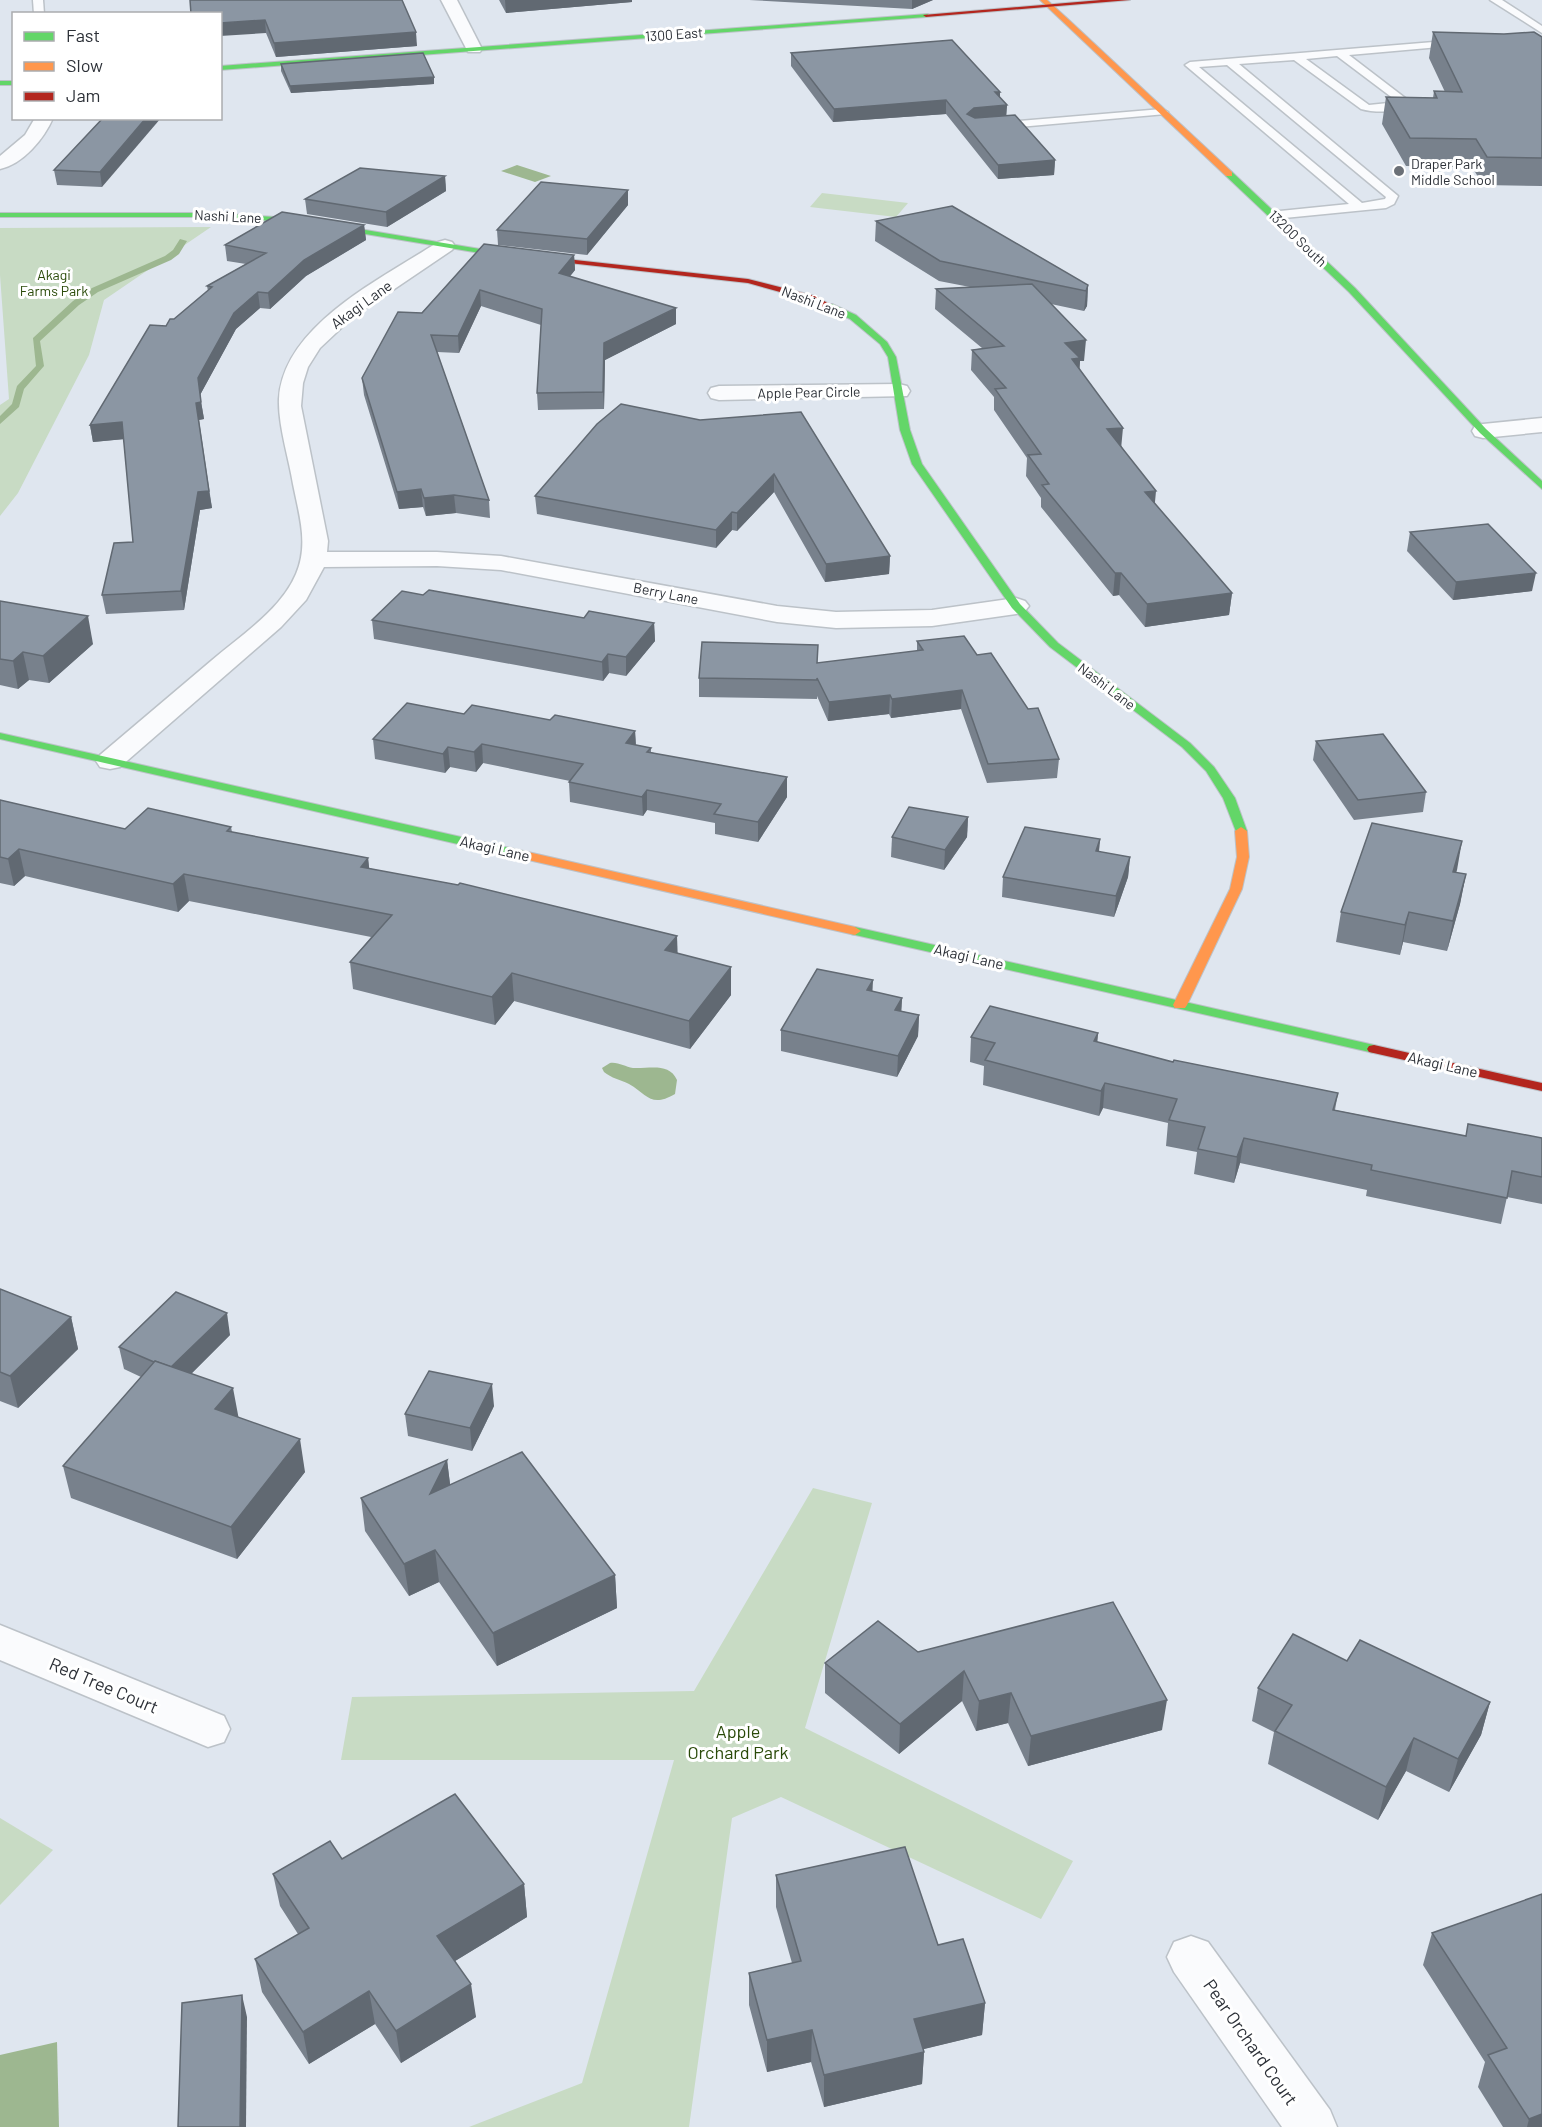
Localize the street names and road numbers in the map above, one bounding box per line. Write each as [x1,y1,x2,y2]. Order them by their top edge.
street label: 1300 East [644,23,704,45]
street label: Nashi Lane [194,206,262,226]
street label: 13200 South [1265,206,1331,270]
street label: Akagi Lane [327,276,395,332]
street label: Nashi Lane [780,282,848,322]
street label: Apple Pear Circle [757,383,861,401]
street label: Berry Lane [632,578,700,608]
street label: Nashi Lane [1075,659,1139,713]
street label: Akagi Lane [458,831,532,865]
street label: Akagi Lane [932,939,1006,973]
street label: Akagi Lane [1406,1047,1480,1081]
street label: Red Tree Court [46,1652,162,1718]
street label: Pear Orchard Court [1199,1975,1303,2109]

